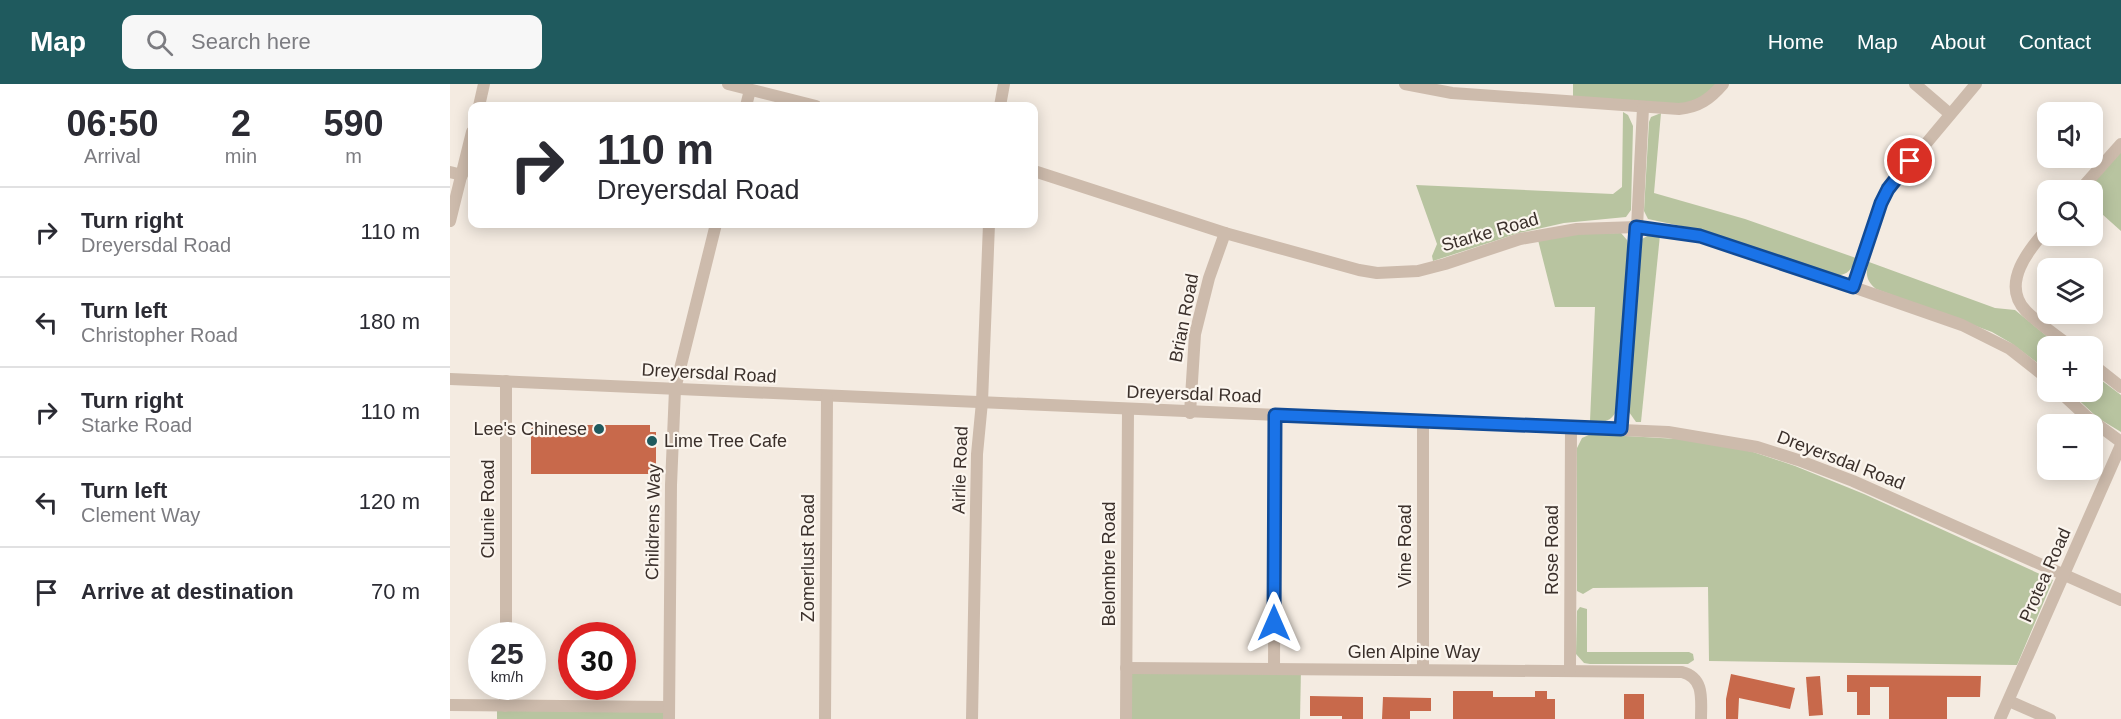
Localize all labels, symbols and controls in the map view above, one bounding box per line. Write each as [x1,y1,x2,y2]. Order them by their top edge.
search box [122,15,542,69]
text: Map [30,26,86,57]
icon: search [143,26,176,59]
text: Search here [191,29,311,54]
text: Home [1768,30,1824,53]
text: Map [1857,30,1898,53]
text: About [1931,30,1986,53]
text: Contact [2019,30,2091,53]
map controls [2037,102,2103,480]
button: sound [2037,102,2103,168]
text: 06:50 [66,103,158,144]
text: 2 [231,103,251,144]
text: 590 [323,103,384,144]
icon: right [498,126,576,204]
text: 110 m [597,126,714,173]
pin [1884,135,1935,186]
icon: arrive [1893,144,1926,177]
text: Arrival [84,145,141,167]
text: min [225,145,257,167]
text: m [345,145,362,167]
text: Dreyersdal Road [597,175,800,205]
button: search [2037,180,2103,246]
text: Turn right [81,208,183,233]
street label: Starke Road [1439,209,1541,255]
icon: right [30,216,63,249]
text: 110 m [360,219,420,244]
text: Dreyersdal Road [81,234,231,256]
button: layers [2037,258,2103,324]
street label: Brian Road [1166,272,1202,364]
text: Turn left [81,298,167,323]
icon: left [30,306,63,339]
text: 180 m [359,309,420,334]
text: Christopher Road [81,324,238,346]
button: + [2037,336,2103,402]
street label: Dreyersdal Road [641,359,777,387]
street label: Dreyersdal Road [1126,382,1262,406]
text: Turn right [81,388,183,413]
icon: right [30,396,63,429]
text: 110 m [360,399,420,424]
text: Starke Road [81,414,192,436]
button: − [2037,414,2103,480]
place label: Lee's Chinese [473,419,587,439]
marker: Lee's Chinese [592,422,606,436]
street label: Airlie Road [948,426,972,514]
street label: Dreyersdal Road [1774,426,1908,494]
place label: Lime Tree Cafe [664,431,787,451]
marker: Lime Tree Cafe [645,434,659,448]
street label: Clunie Road [478,459,498,559]
street label: Childrens Way [642,464,664,580]
text: Turn left [81,478,167,503]
icon: left [30,486,63,519]
text: 120 m [359,489,420,514]
street label: Zomerlust Road [798,494,818,622]
street label: Belombre Road [1099,501,1119,627]
text: Clement Way [81,504,200,526]
street label: Vine Road [1395,504,1415,588]
street label: Rose Road [1542,505,1562,595]
street label: Protea Road [2015,525,2075,625]
icon: arrive [30,576,63,609]
text: Arrive at destination [81,579,294,604]
text: 70 m [371,579,420,604]
position arrow [1242,591,1306,655]
speed limit sign: 30 [558,622,636,700]
text: 25 [490,637,524,670]
street label: Glen Alpine Way [1348,642,1480,662]
text: km/h [491,668,523,685]

